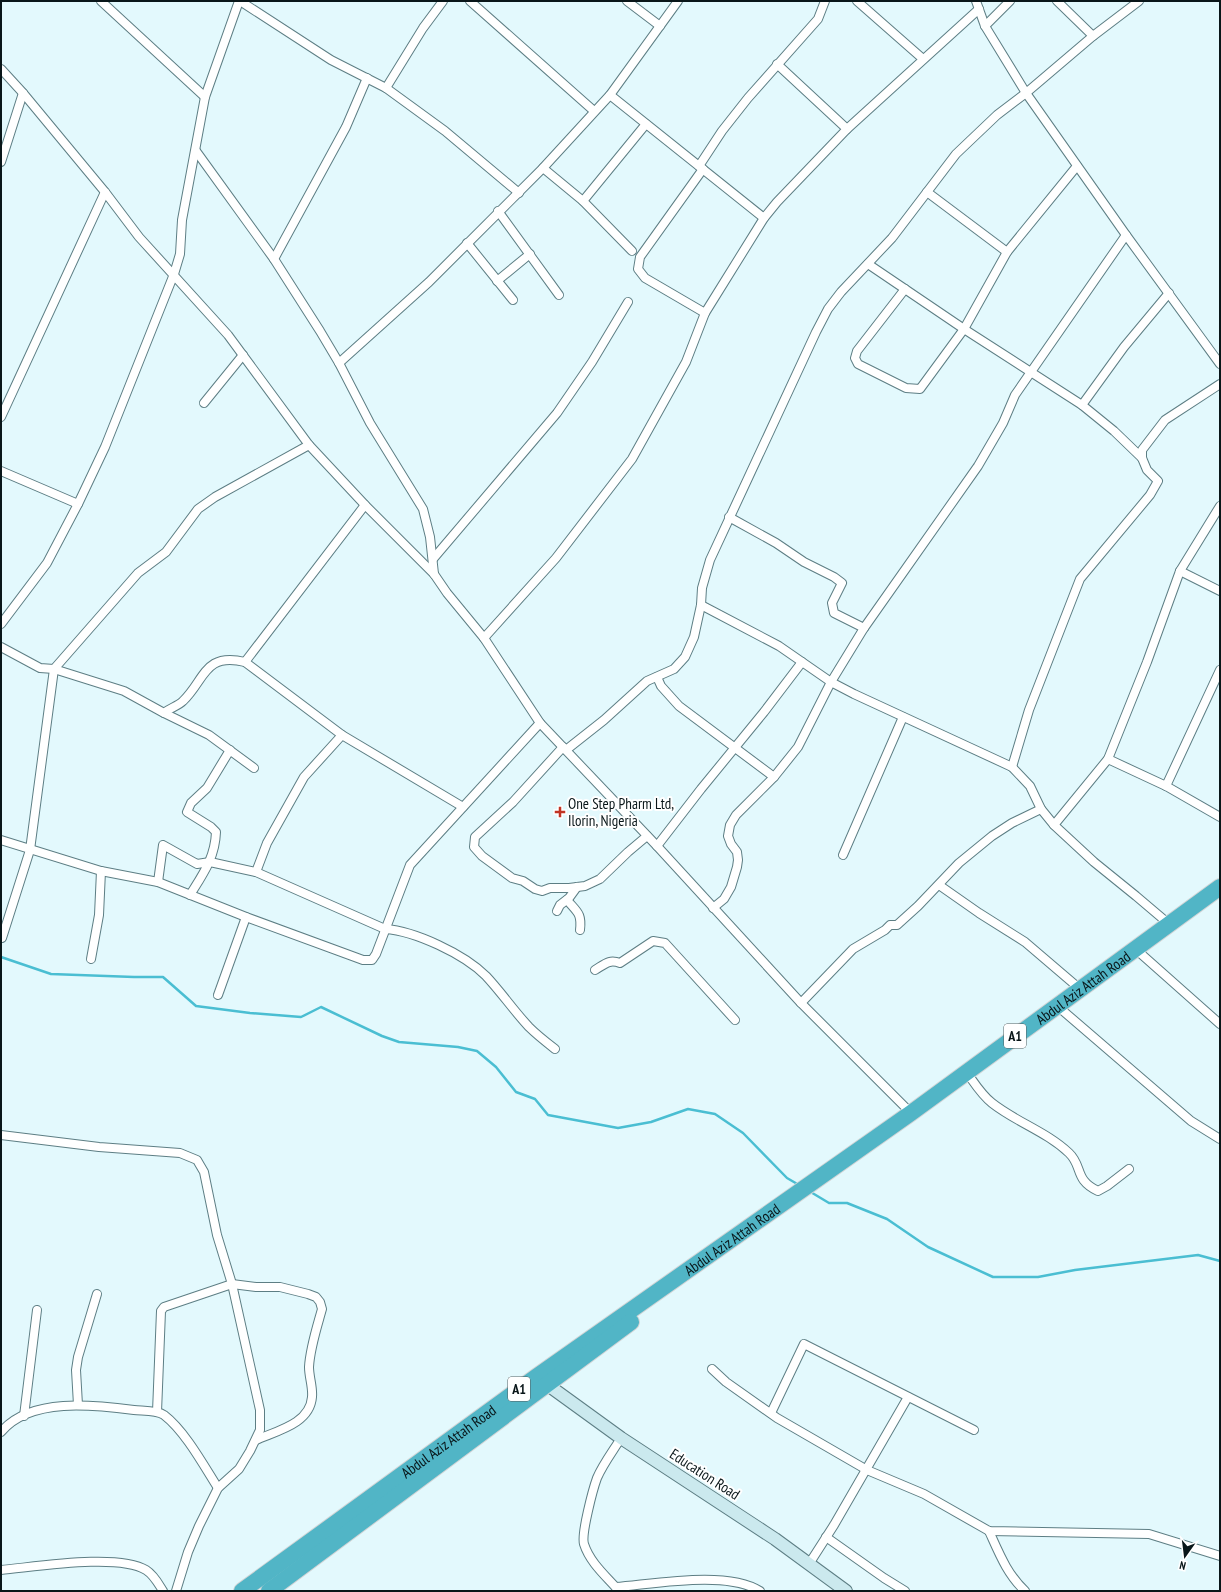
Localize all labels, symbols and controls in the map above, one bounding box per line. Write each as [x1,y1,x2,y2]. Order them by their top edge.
place label: One Step Pharm Ltd, Ilorin, Nigeria [568,794,674,830]
marker: One Step Pharm Ltd, Ilorin, Nigeria [555,807,565,817]
street label: Abdul Aziz Attah Road [1032,946,1134,1028]
road number: A1 [1004,1024,1026,1048]
street label: Abdul Aziz Attah Road [680,1199,783,1279]
road number: A1 [508,1377,530,1401]
street label: Abdul Aziz Attah Road [397,1400,499,1482]
street label: Education Road [666,1444,744,1504]
north arrow [1165,1536,1205,1576]
text: N [1178,1558,1187,1573]

